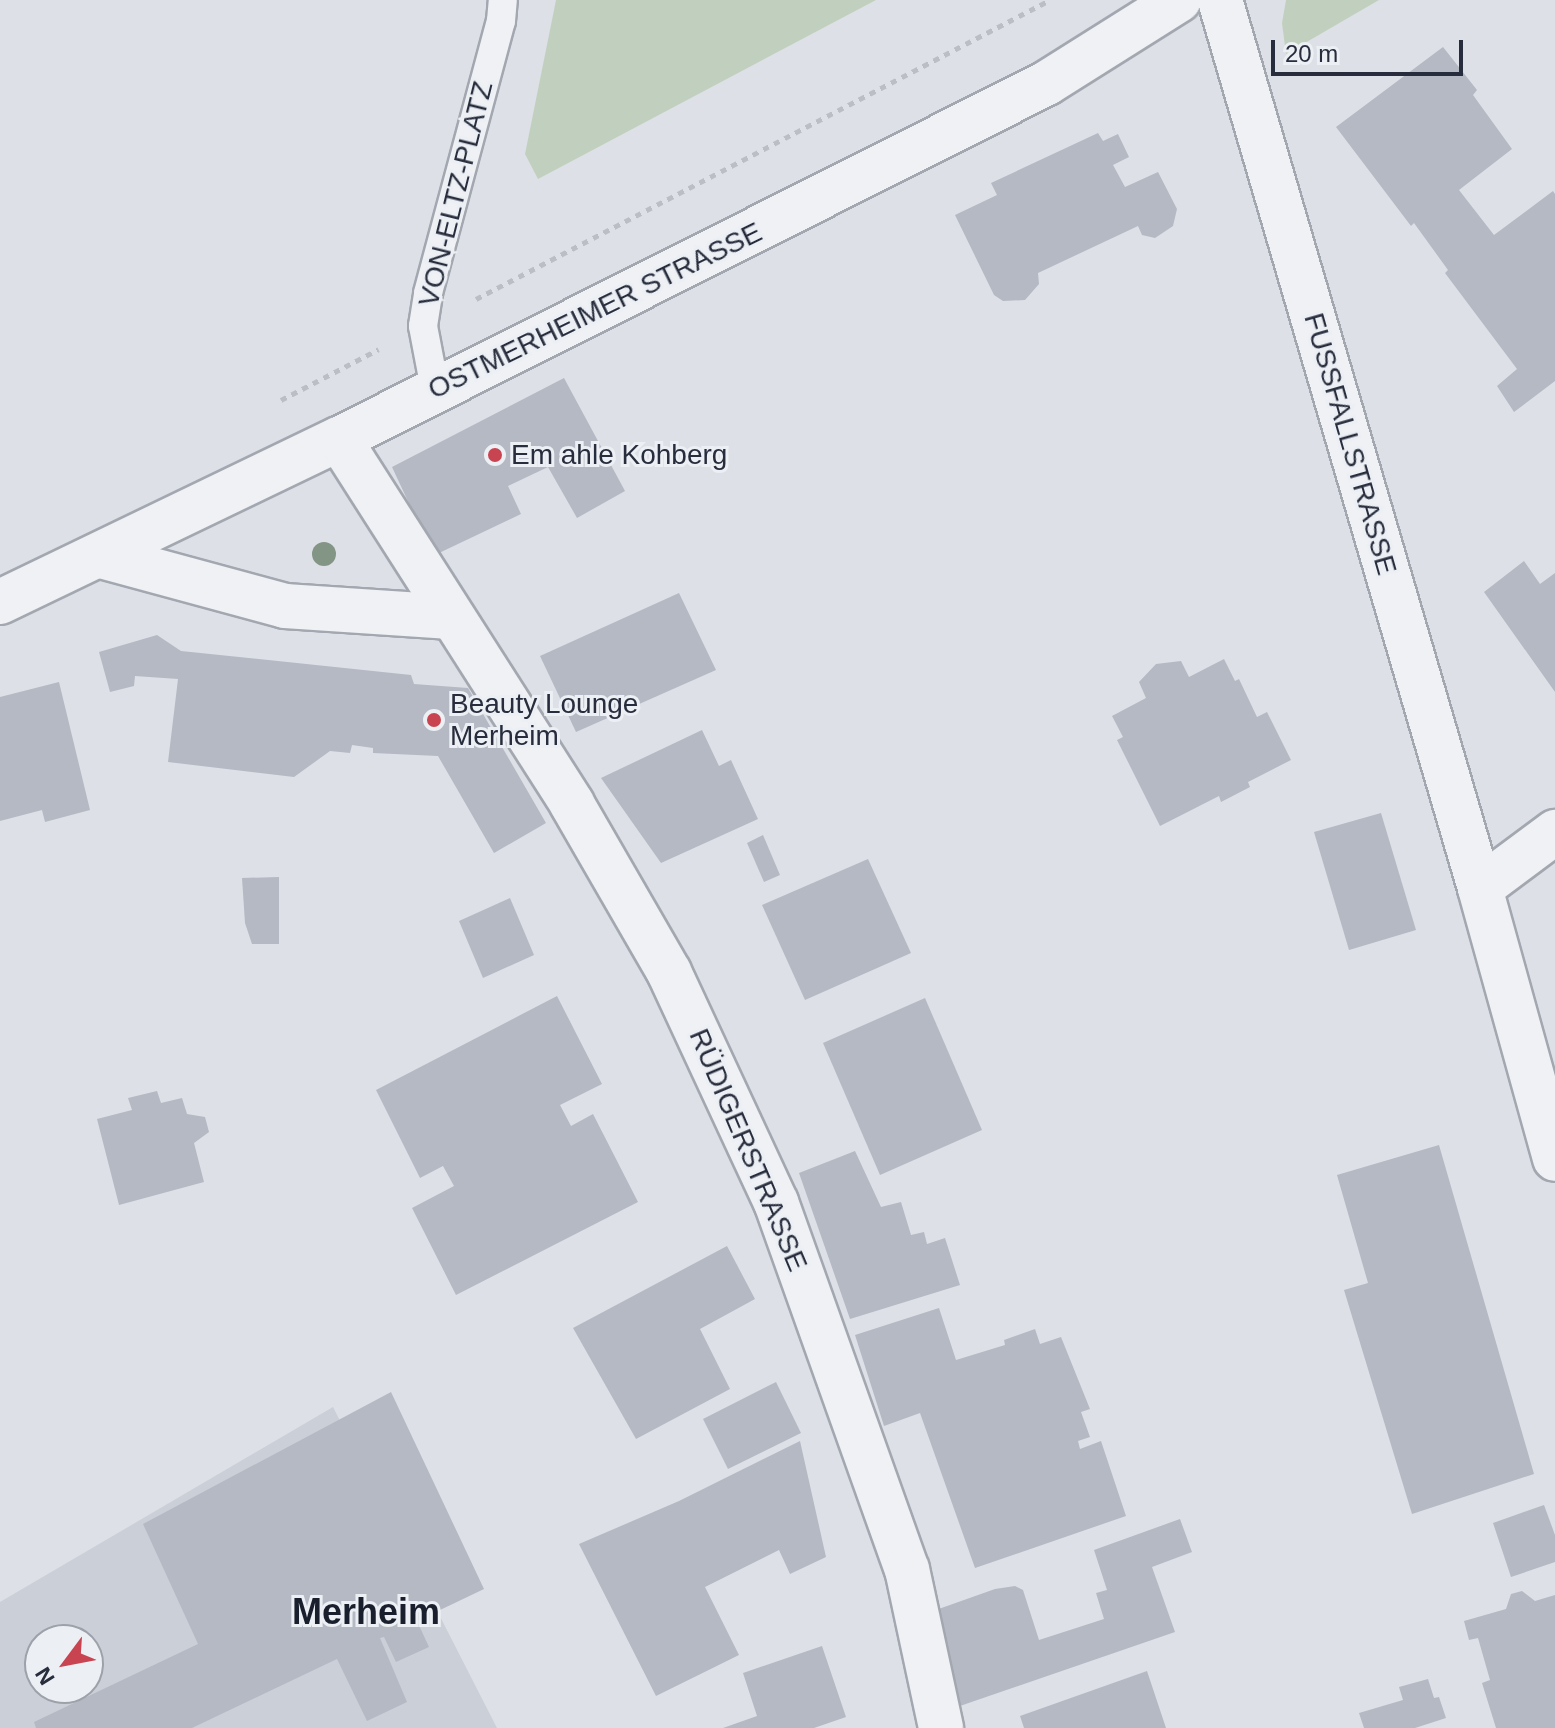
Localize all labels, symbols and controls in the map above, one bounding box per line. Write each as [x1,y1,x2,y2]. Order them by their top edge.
scale bar [1275,24,1467,74]
text: 20 m [1285,40,1338,67]
street label: VON-ELTZ-PLATZ [412,78,500,310]
street label: OSTMERHEIMER STRASSE [423,215,767,407]
street label: FUSSFALLSTRASSE [1297,309,1403,579]
place label: Em ahle Kohberg [511,438,727,472]
marker: Em ahle Kohberg [486,446,504,464]
place label: Beauty Lounge Merheim [450,687,638,753]
marker: Beauty Lounge Merheim [425,711,443,729]
street label: RÜDIGERSTRASSE [682,1024,814,1276]
district label: Merheim [292,1590,440,1634]
north arrow [24,1624,104,1704]
text: N [30,1663,60,1689]

